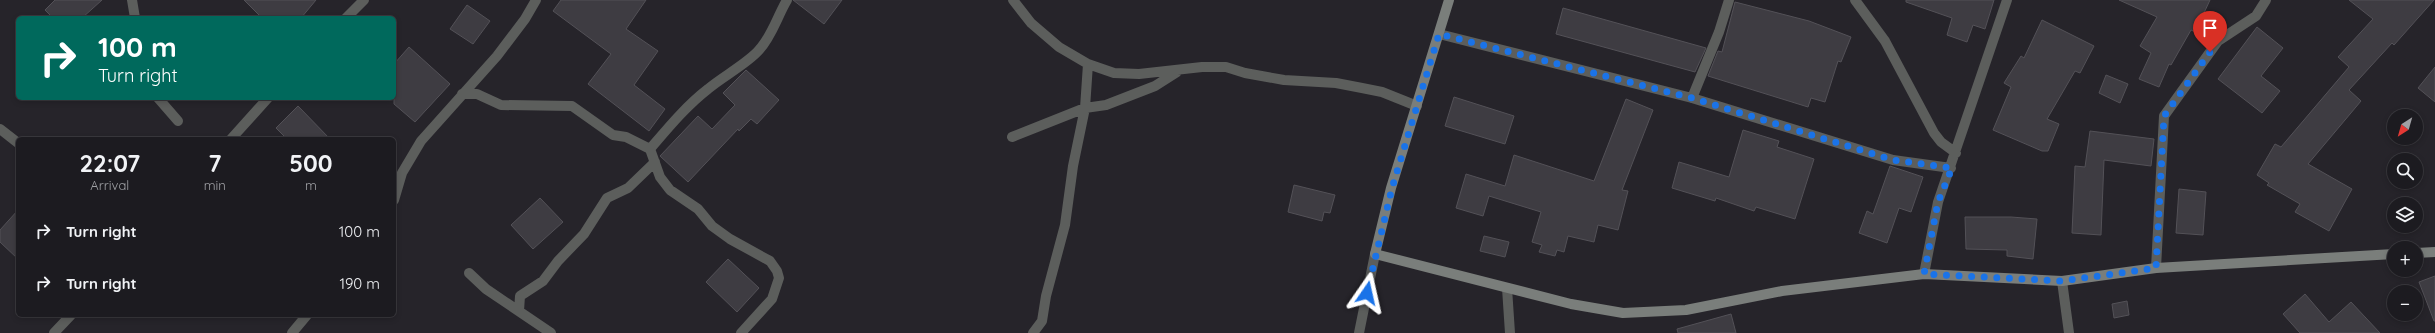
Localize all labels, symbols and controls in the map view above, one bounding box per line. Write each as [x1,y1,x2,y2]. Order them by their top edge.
pin [2193,11,2227,52]
icon: arrive [2199,17,2221,39]
text: 100 m [98,29,177,64]
icon: right [32,32,84,84]
text: Turn right [98,64,178,87]
north arrow [2387,109,2423,145]
map controls [2387,109,2423,321]
text: 22:07 [79,148,140,178]
text: 7 [208,148,221,178]
text: 500 [289,148,333,178]
button: search [2387,153,2423,189]
text: Arrival [90,177,129,193]
text: min [204,177,226,193]
text: m [305,177,317,193]
button: layers [2387,197,2423,233]
icon: right [32,220,54,242]
text: Turn right [66,222,137,241]
text: 100 m [339,222,380,241]
button: + [2387,241,2423,277]
icon: right [32,272,54,294]
position arrow [1346,272,1388,314]
text: Turn right [66,274,137,293]
text: 190 m [339,274,380,293]
button: − [2387,285,2423,321]

